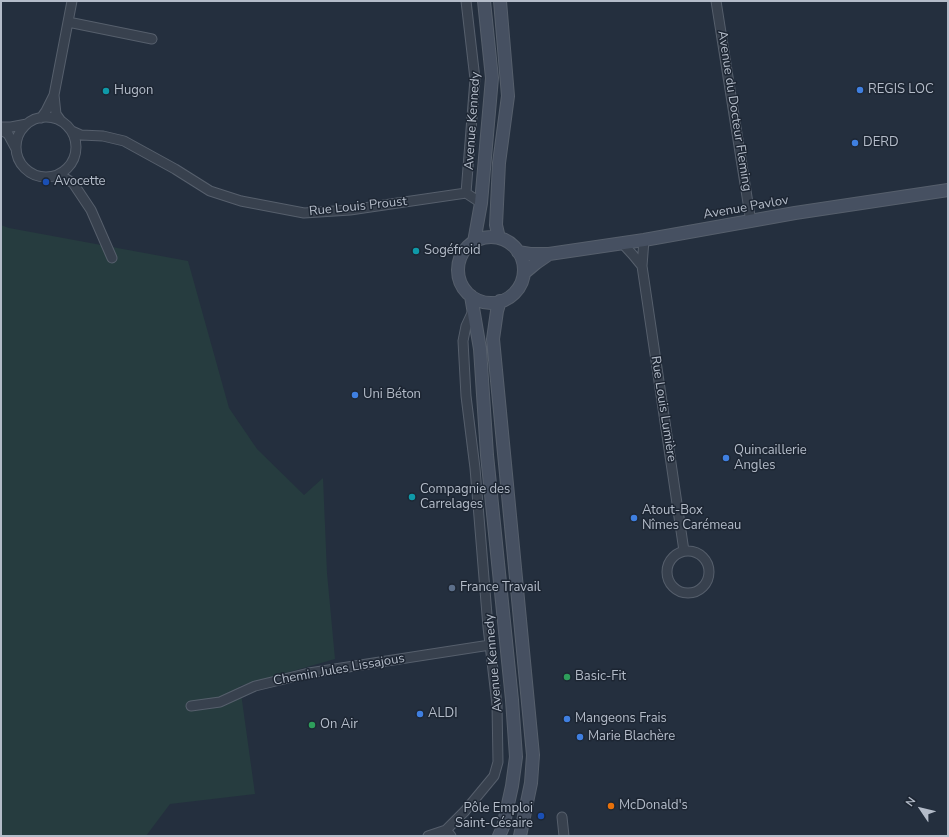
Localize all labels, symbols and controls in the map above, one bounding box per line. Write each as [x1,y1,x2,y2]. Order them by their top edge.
street label: Avenue du Docteur Fleming [714,30,754,192]
street label: Avenue Kennedy [462,71,484,171]
place label: REGIS LOC [868,82,934,98]
place label: Hugon [114,83,153,99]
marker: REGIS LOC [855,85,865,95]
marker: Hugon [101,86,111,96]
place label: DERD [863,135,899,151]
marker: DERD [850,138,860,148]
place label: Avocette [54,174,106,190]
marker: Avocette [41,177,51,187]
street label: Avenue Pavlov [702,193,790,223]
street label: Rue Louis Proust [308,194,408,220]
place label: Sogéfroid [424,243,480,259]
marker: Sogéfroid [411,246,421,256]
street label: Rue Louis Lumière [647,355,679,463]
place label: Uni Béton [363,387,421,403]
marker: Uni Béton [350,390,360,400]
place label: Quincaillerie Angles [734,443,807,474]
marker: Quincaillerie Angles [721,453,731,463]
place label: Compagnie des Carrelages [420,482,510,513]
marker: Compagnie des Carrelages [407,492,417,502]
place label: Atout-Box Nîmes Carémeau [642,503,741,534]
marker: Atout-Box Nîmes Carémeau [629,513,639,523]
place label: France Travail [460,580,541,596]
marker: France Travail [447,583,457,593]
street label: Avenue Kennedy [482,613,506,713]
street label: Chemin Jules Lissajous [272,651,406,689]
place label: Basic-Fit [575,669,626,685]
marker: Basic-Fit [562,672,572,682]
place label: ALDI [428,706,458,722]
marker: ALDI [415,709,425,719]
place label: Mangeons Frais [575,711,667,727]
marker: Mangeons Frais [562,714,572,724]
place label: On Air [320,717,358,733]
marker: On Air [307,720,317,730]
place label: Marie Blachère [588,729,675,745]
marker: Marie Blachère [575,732,585,742]
north arrow [901,789,941,829]
text: N [902,794,919,810]
place label: McDonald's [619,798,688,814]
place label: Pôle Emploi Saint-Césaire [455,801,533,832]
marker: McDonald's [606,801,616,811]
marker: Pôle Emploi Saint-Césaire [536,811,546,821]

